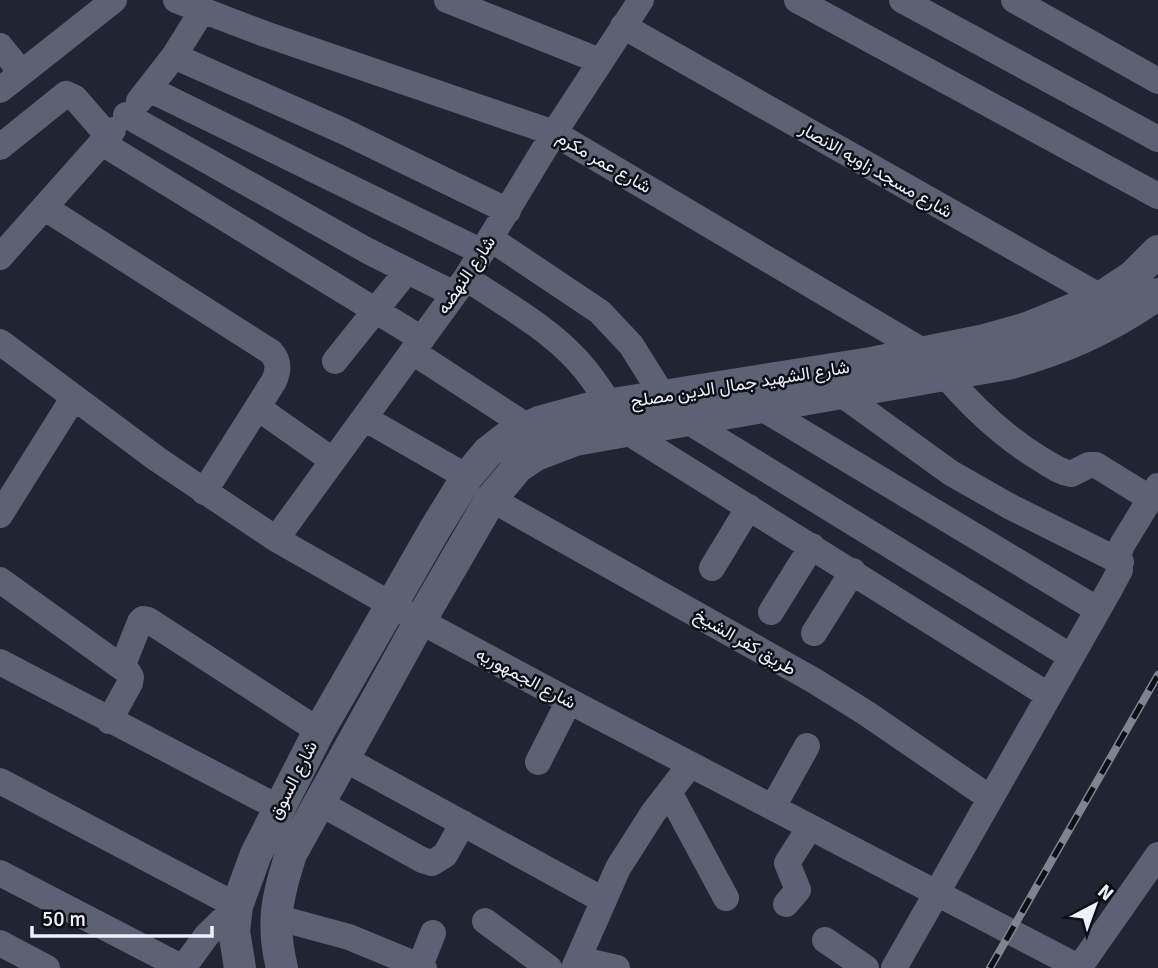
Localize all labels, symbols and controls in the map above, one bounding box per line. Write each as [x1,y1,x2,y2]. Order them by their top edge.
street label: شارع مسجد زاويه الانصار [794,117,956,224]
street label: شارع عمر مكرم [552,126,655,199]
street label: شارع النهضه [432,232,501,319]
street label: شارع الشهيد جمال الدين مصلح [629,356,851,413]
street label: طريق كفر الشيخ [689,604,800,681]
street label: شارع الجمهوريه [472,642,580,714]
street label: شارع السوق [264,737,323,823]
north arrow [1060,870,1130,940]
text: N [1093,880,1118,906]
scale bar [32,894,212,938]
text: 50 m [42,906,86,932]

